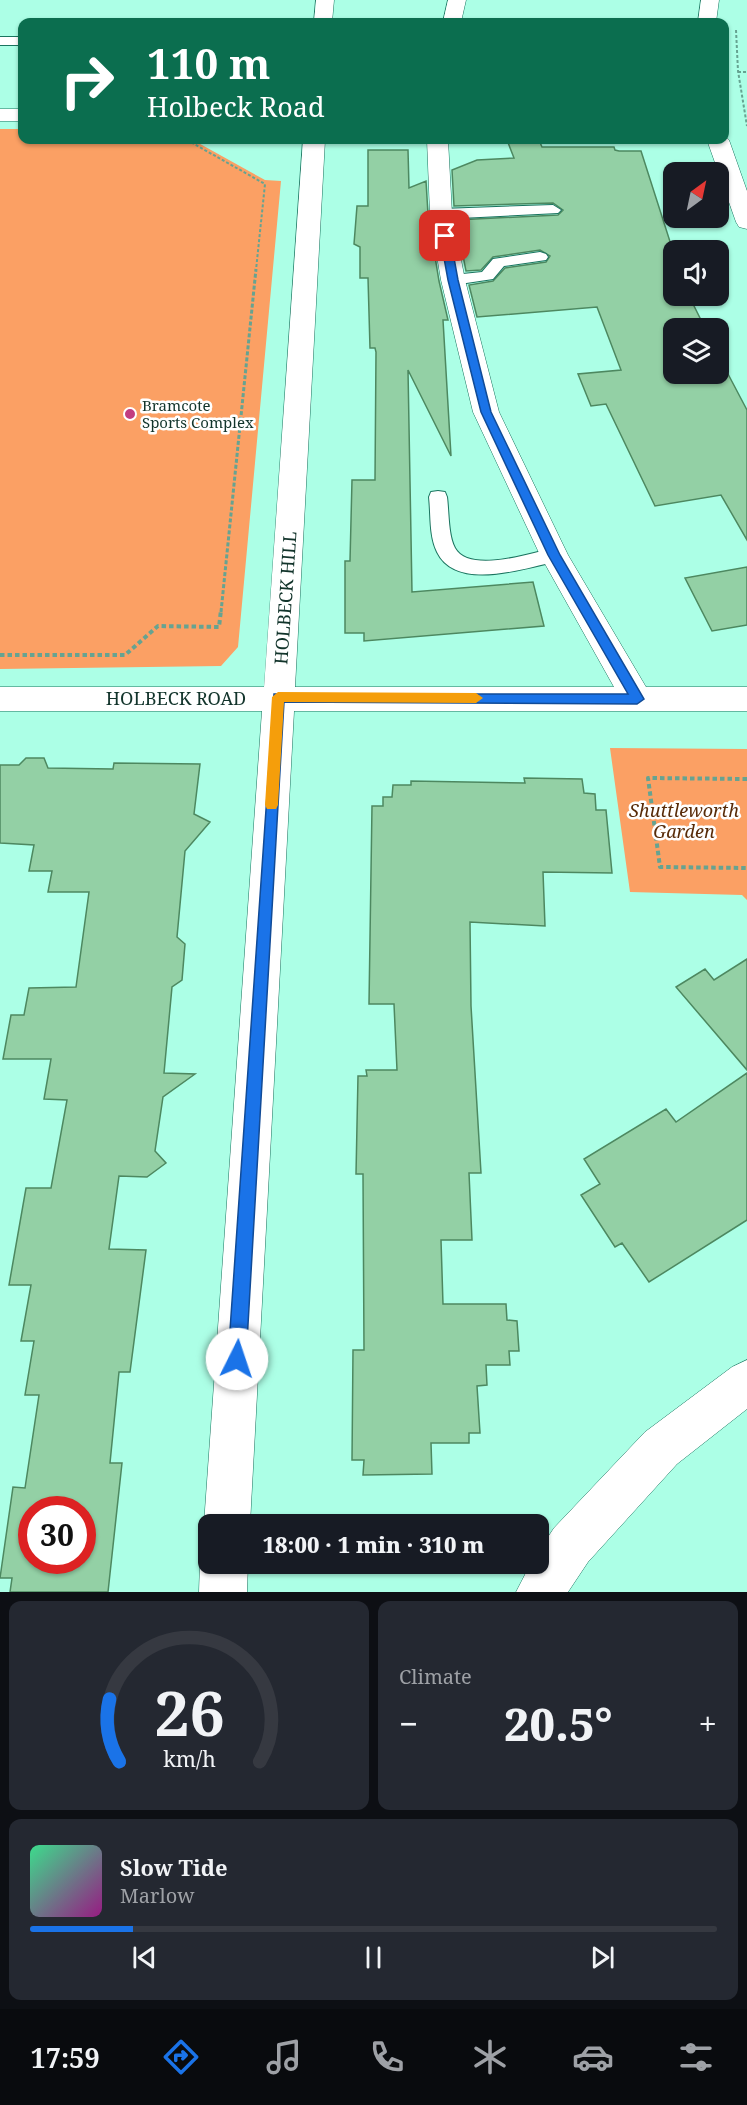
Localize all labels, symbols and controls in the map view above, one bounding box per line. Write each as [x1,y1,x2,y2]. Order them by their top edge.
text: 110 m [147,34,271,91]
icon: right [48,42,126,120]
text: Holbeck Road [147,88,325,125]
north arrow [663,162,729,228]
map controls [663,162,729,384]
pin [419,210,470,261]
icon: arrive [428,219,461,252]
button: sound [663,240,729,306]
button: layers [663,318,729,384]
place label: Bramcote Sports Complex [142,395,254,432]
marker: Bramcote Sports Complex [123,407,137,421]
street label: HOLBECK HILL [268,531,302,665]
street label: HOLBECK ROAD [106,686,246,710]
park label: Shuttleworth Garden [629,798,739,843]
position arrow [205,1327,269,1391]
speed limit sign: 30 [18,1496,96,1574]
text: 18:00 · 1 min · 310 m [263,1529,484,1559]
text: Climate [399,1663,472,1690]
text: 26 [154,1669,224,1754]
text: 20.5° [504,1693,613,1754]
text: − [399,1701,418,1746]
text: + [699,1701,717,1746]
text: km/h [163,1745,216,1774]
text: Slow Tide [120,1852,228,1882]
text: Marlow [120,1882,194,1909]
icon: previous [128,1941,161,1974]
icon: pause [357,1941,390,1974]
icon: next [586,1941,619,1974]
icon: directions [160,2036,202,2078]
icon: music [263,2036,305,2078]
icon: phone [366,2036,408,2078]
icon: climate [469,2036,511,2078]
icon: car [572,2036,614,2078]
icon: filters [675,2036,717,2078]
text: 17:59 [30,2039,100,2076]

